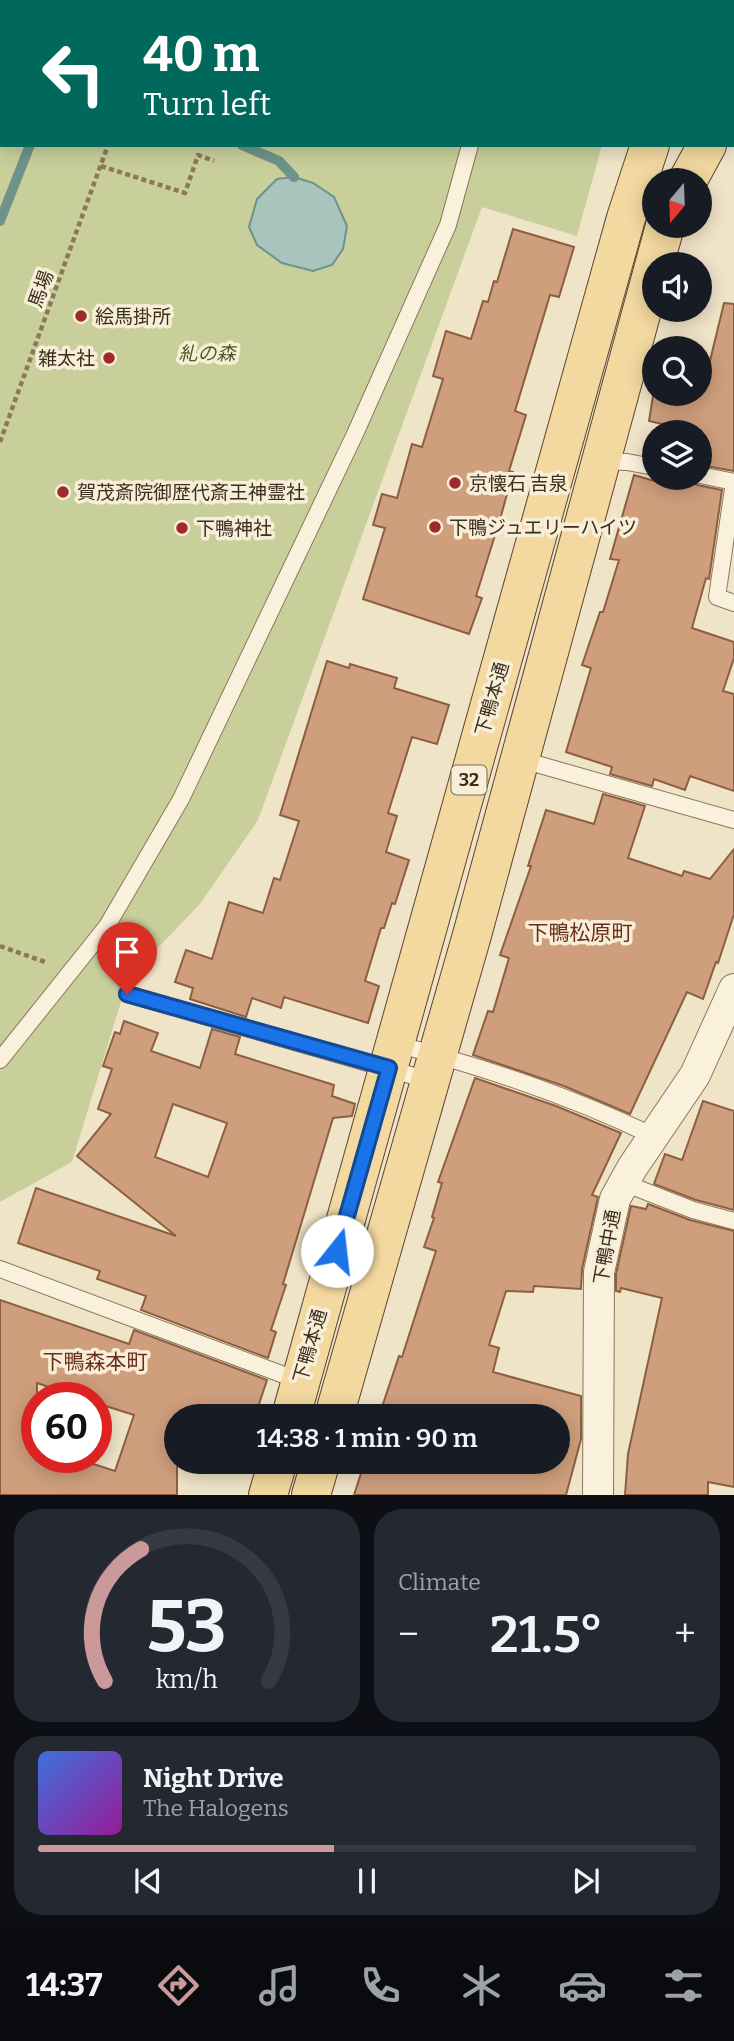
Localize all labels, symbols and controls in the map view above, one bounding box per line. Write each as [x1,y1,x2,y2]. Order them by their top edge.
text: 40 m [143,25,260,84]
icon: left [28,28,119,119]
text: Turn left [143,85,271,123]
north arrow [642,168,712,238]
map controls [642,168,712,490]
button: sound [642,252,712,322]
street label: 馬場 [24,267,58,311]
place label: 絵馬掛所 [95,305,171,328]
marker: 絵馬掛所 [73,308,89,324]
button: search [642,336,712,406]
park label: 糺の森 [178,342,237,365]
place label: 雑太社 [38,347,95,370]
marker: 雑太社 [101,350,117,366]
button: layers [642,420,712,490]
place label: 京懐石 吉泉 [469,472,568,495]
marker: 京懐石 吉泉 [447,475,463,491]
place label: 賀茂斎院御歴代斎王神霊社 [77,481,305,504]
marker: 賀茂斎院御歴代斎王神霊社 [55,484,71,500]
place label: 下鴨ジュエリーハイツ [449,516,637,539]
place label: 下鴨神社 [196,517,272,540]
marker: 下鴨ジュエリーハイツ [427,519,443,535]
marker: 下鴨神社 [174,520,190,536]
street label: 下鴨本通 [470,659,514,739]
road number: 32 [452,766,486,794]
district label: 下鴨松原町 [528,920,633,946]
pin [97,922,157,994]
icon: arrive [108,933,146,971]
street label: 下鴨中通 [589,1208,625,1286]
position arrow [300,1214,374,1288]
street label: 下鴨本通 [288,1306,332,1386]
district label: 下鴨森本町 [43,1349,148,1375]
speed limit sign: 60 [21,1382,112,1473]
text: 14:38 · 1 min · 90 m [256,1423,478,1454]
text: Climate [398,1568,481,1596]
text: 53 [147,1584,227,1671]
text: 21.5° [490,1603,603,1666]
text: − [398,1611,419,1657]
text: + [674,1611,696,1657]
text: km/h [156,1665,218,1695]
text: Night Drive [143,1763,284,1794]
text: The Halogens [143,1794,289,1822]
icon: previous [129,1862,167,1900]
icon: pause [348,1862,386,1900]
icon: next [567,1862,605,1900]
icon: directions [154,1961,203,2010]
icon: music [255,1961,304,2010]
icon: phone [356,1961,405,2010]
icon: climate [457,1961,506,2010]
icon: car [558,1961,607,2010]
icon: filters [659,1961,708,2010]
text: 14:37 [26,1966,102,2004]

